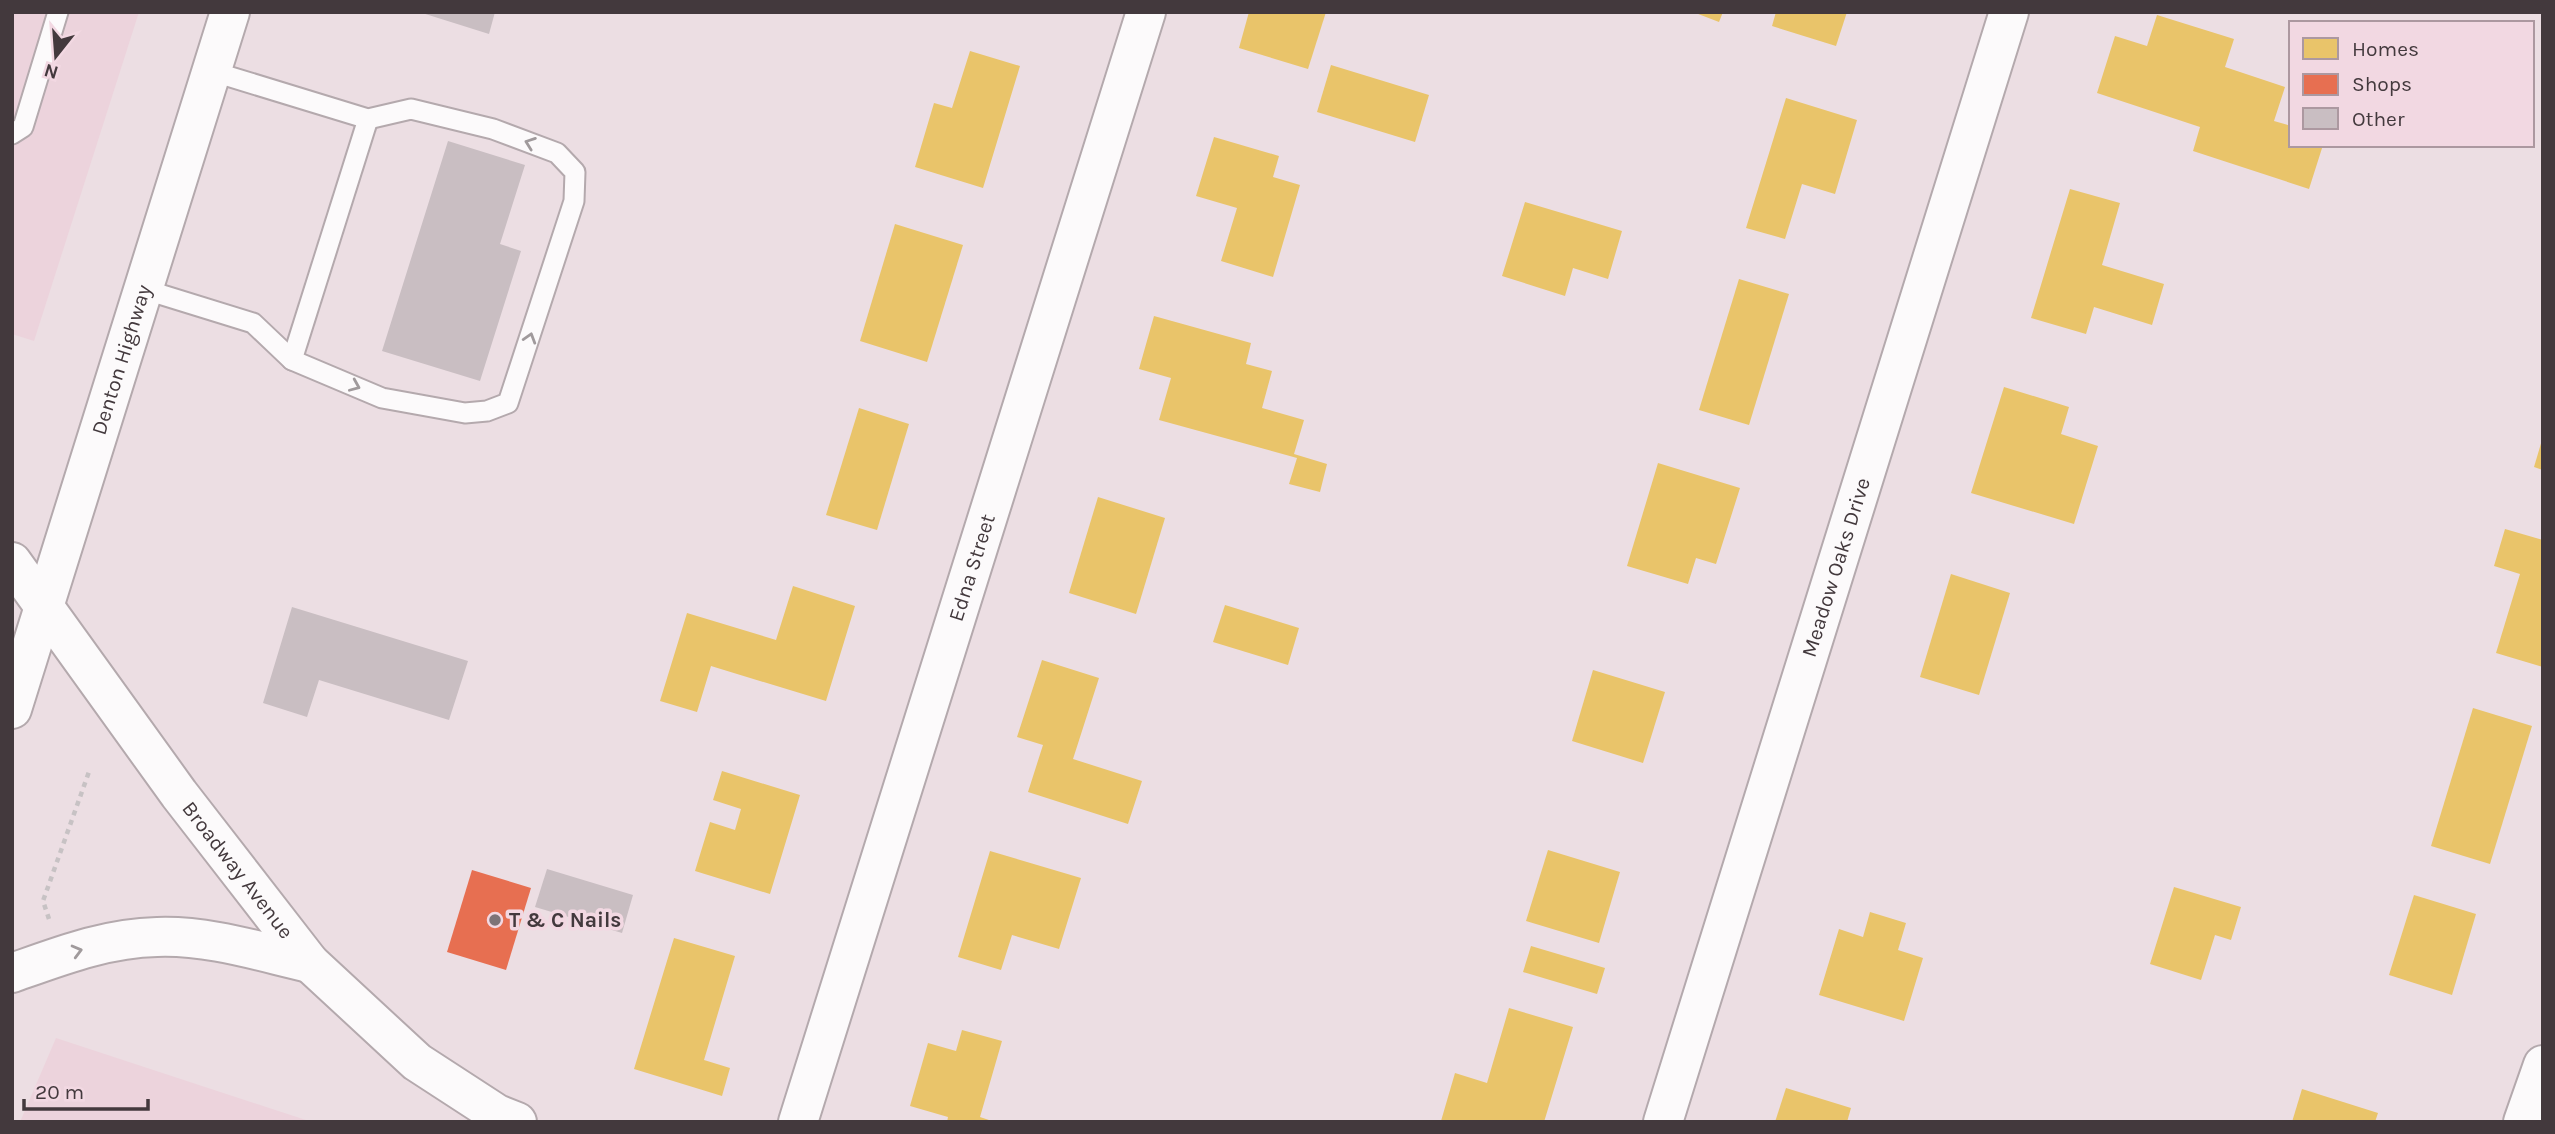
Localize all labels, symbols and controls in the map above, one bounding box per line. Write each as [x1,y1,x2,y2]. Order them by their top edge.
north arrow [21,21,91,91]
legend [2289,21,2534,147]
text: Homes [2352,37,2419,61]
text: N [42,59,61,84]
text: Shops [2352,72,2412,96]
text: Other [2352,107,2405,131]
one-way arrow [525,137,537,151]
street label: Denton Highway [87,282,156,438]
one-way arrow [522,332,536,345]
one-way arrow [348,378,360,392]
street label: Meadow Oaks Drive [1797,475,1875,660]
street label: Edna Street [944,511,1000,624]
street label: Broadway Avenue [177,797,299,943]
place label: T & C Nails [509,908,621,932]
marker: T & C Nails [487,912,503,928]
one-way arrow [71,944,83,959]
scale bar [24,1068,149,1112]
text: 20 m [35,1080,84,1104]

